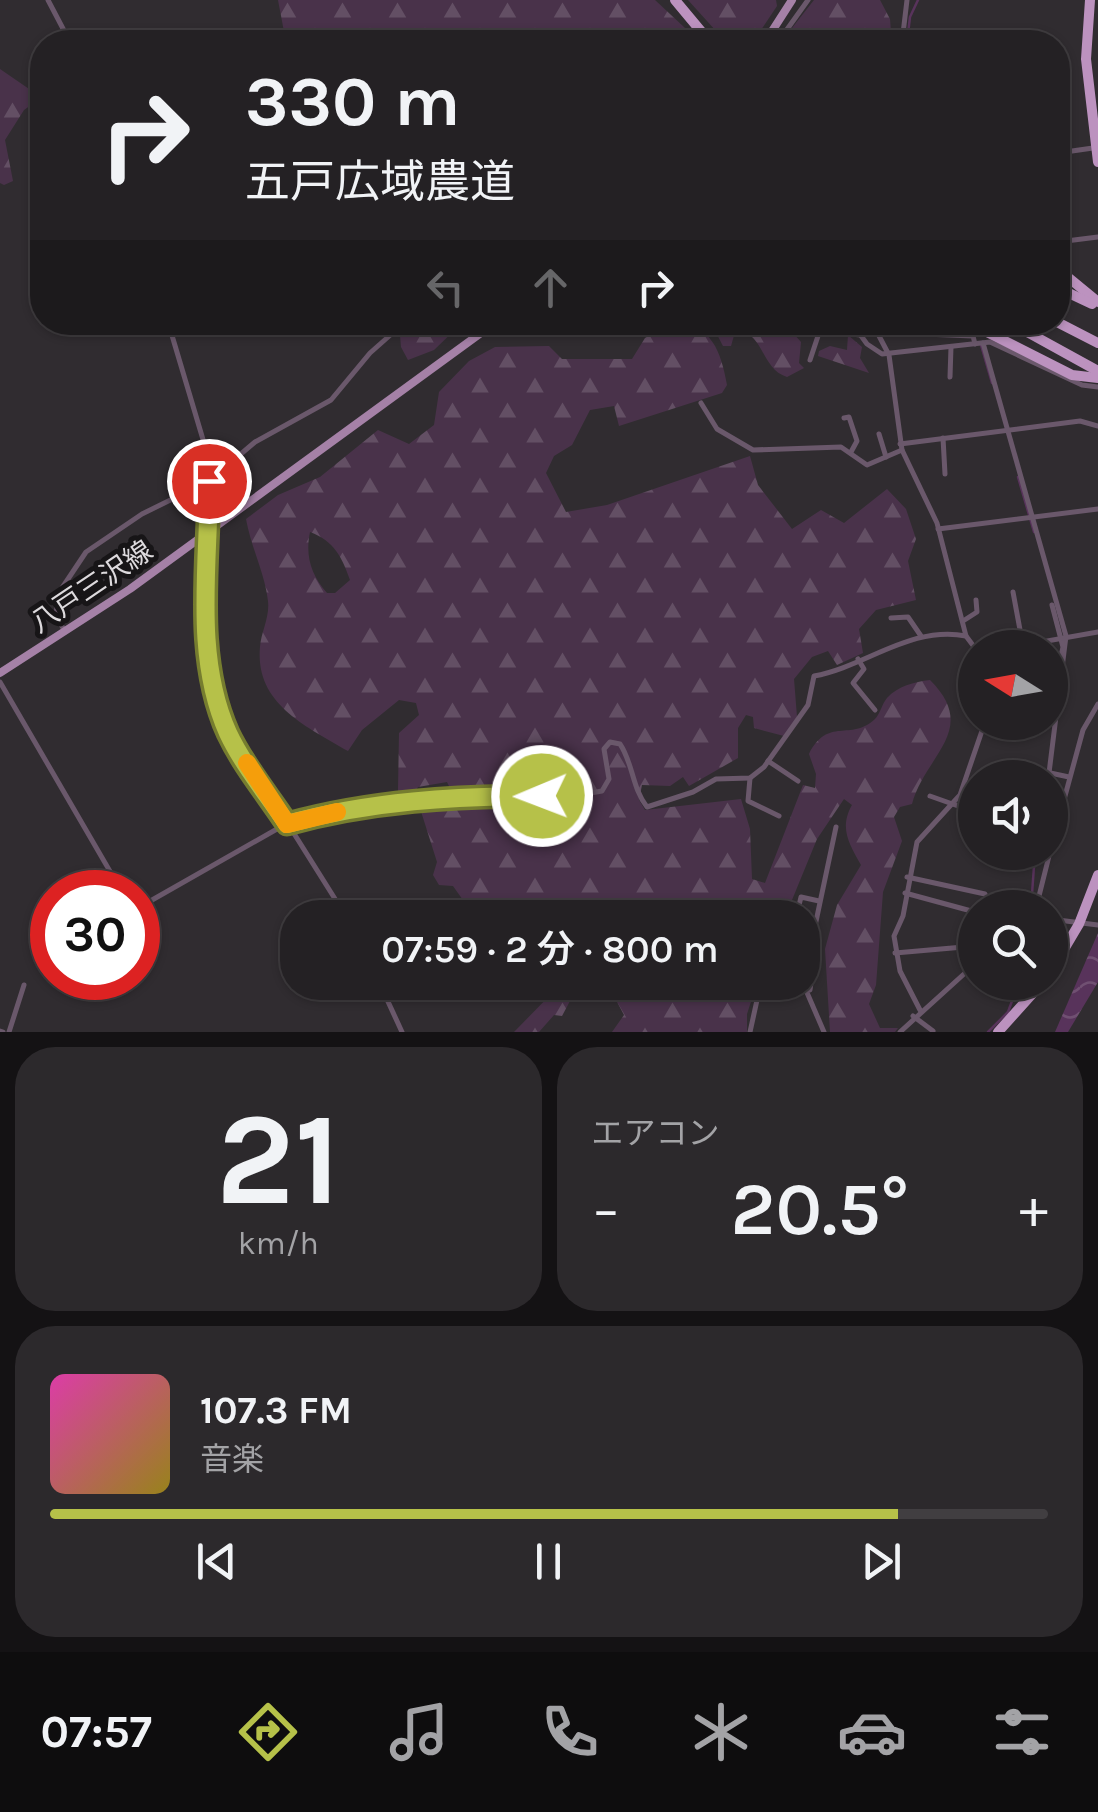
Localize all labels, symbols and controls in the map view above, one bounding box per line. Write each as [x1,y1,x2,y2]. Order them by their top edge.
text: 330 m [245,61,461,143]
icon: right [80,70,210,200]
text: 五戸広域農道 [245,156,515,208]
icon: left [418,260,473,315]
icon: ahead [523,260,578,315]
icon: right [628,260,683,315]
pin [167,439,252,524]
icon: arrive [182,454,237,509]
street label: 八戸三沢線 [24,534,159,639]
north arrow [958,630,1068,740]
map controls [958,630,1068,1000]
position arrow [490,744,594,848]
button: sound [958,760,1068,870]
speed limit sign: 30 [30,870,160,1000]
button: search [958,890,1068,1000]
text: 07:59 · 2 分 · 800 m [381,927,719,972]
text: 21 [216,1084,341,1236]
text: エアコン [592,1115,720,1152]
text: 20.5° [731,1165,909,1253]
text: − [592,1177,620,1241]
text: + [1019,1177,1048,1241]
text: km/h [238,1225,319,1262]
text: 107.3 FM [200,1388,352,1433]
text: 音楽 [200,1441,264,1478]
icon: previous [189,1534,244,1589]
icon: pause [521,1534,576,1589]
icon: next [854,1534,909,1589]
icon: directions [233,1697,303,1767]
icon: music [384,1697,454,1767]
icon: phone [535,1697,605,1767]
icon: climate [686,1697,756,1767]
icon: car [837,1697,907,1767]
icon: filters [987,1697,1057,1767]
text: 07:57 [40,1706,152,1758]

